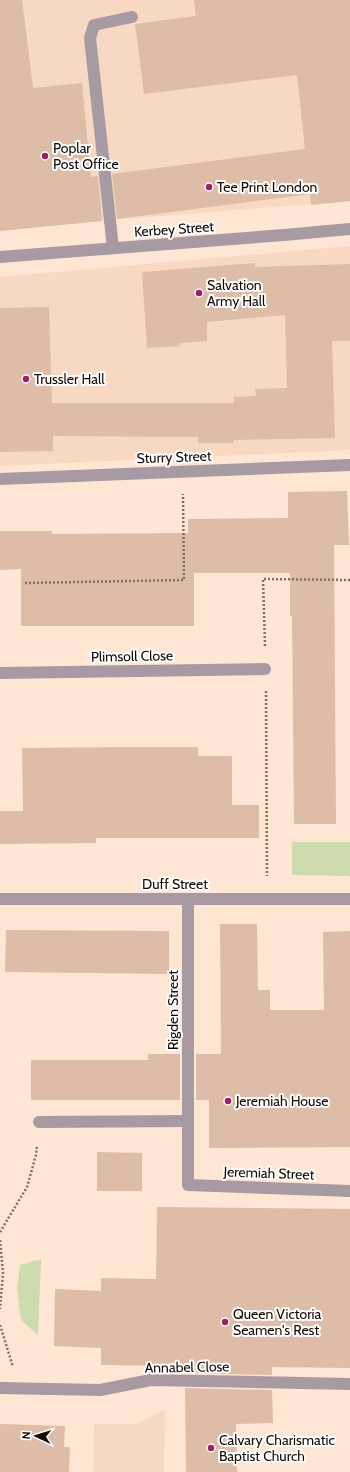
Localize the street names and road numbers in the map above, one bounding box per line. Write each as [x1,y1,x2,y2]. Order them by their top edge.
street label: Kerbey Street [133,217,215,241]
street label: Sturry Street [136,447,212,467]
street label: Plimsoll Close [91,646,173,666]
street label: Duff Street [142,875,208,893]
street label: Rigden Street [164,970,182,1050]
street label: Jeremiah Street [222,1162,315,1184]
street label: Annabel Close [144,1357,230,1377]

